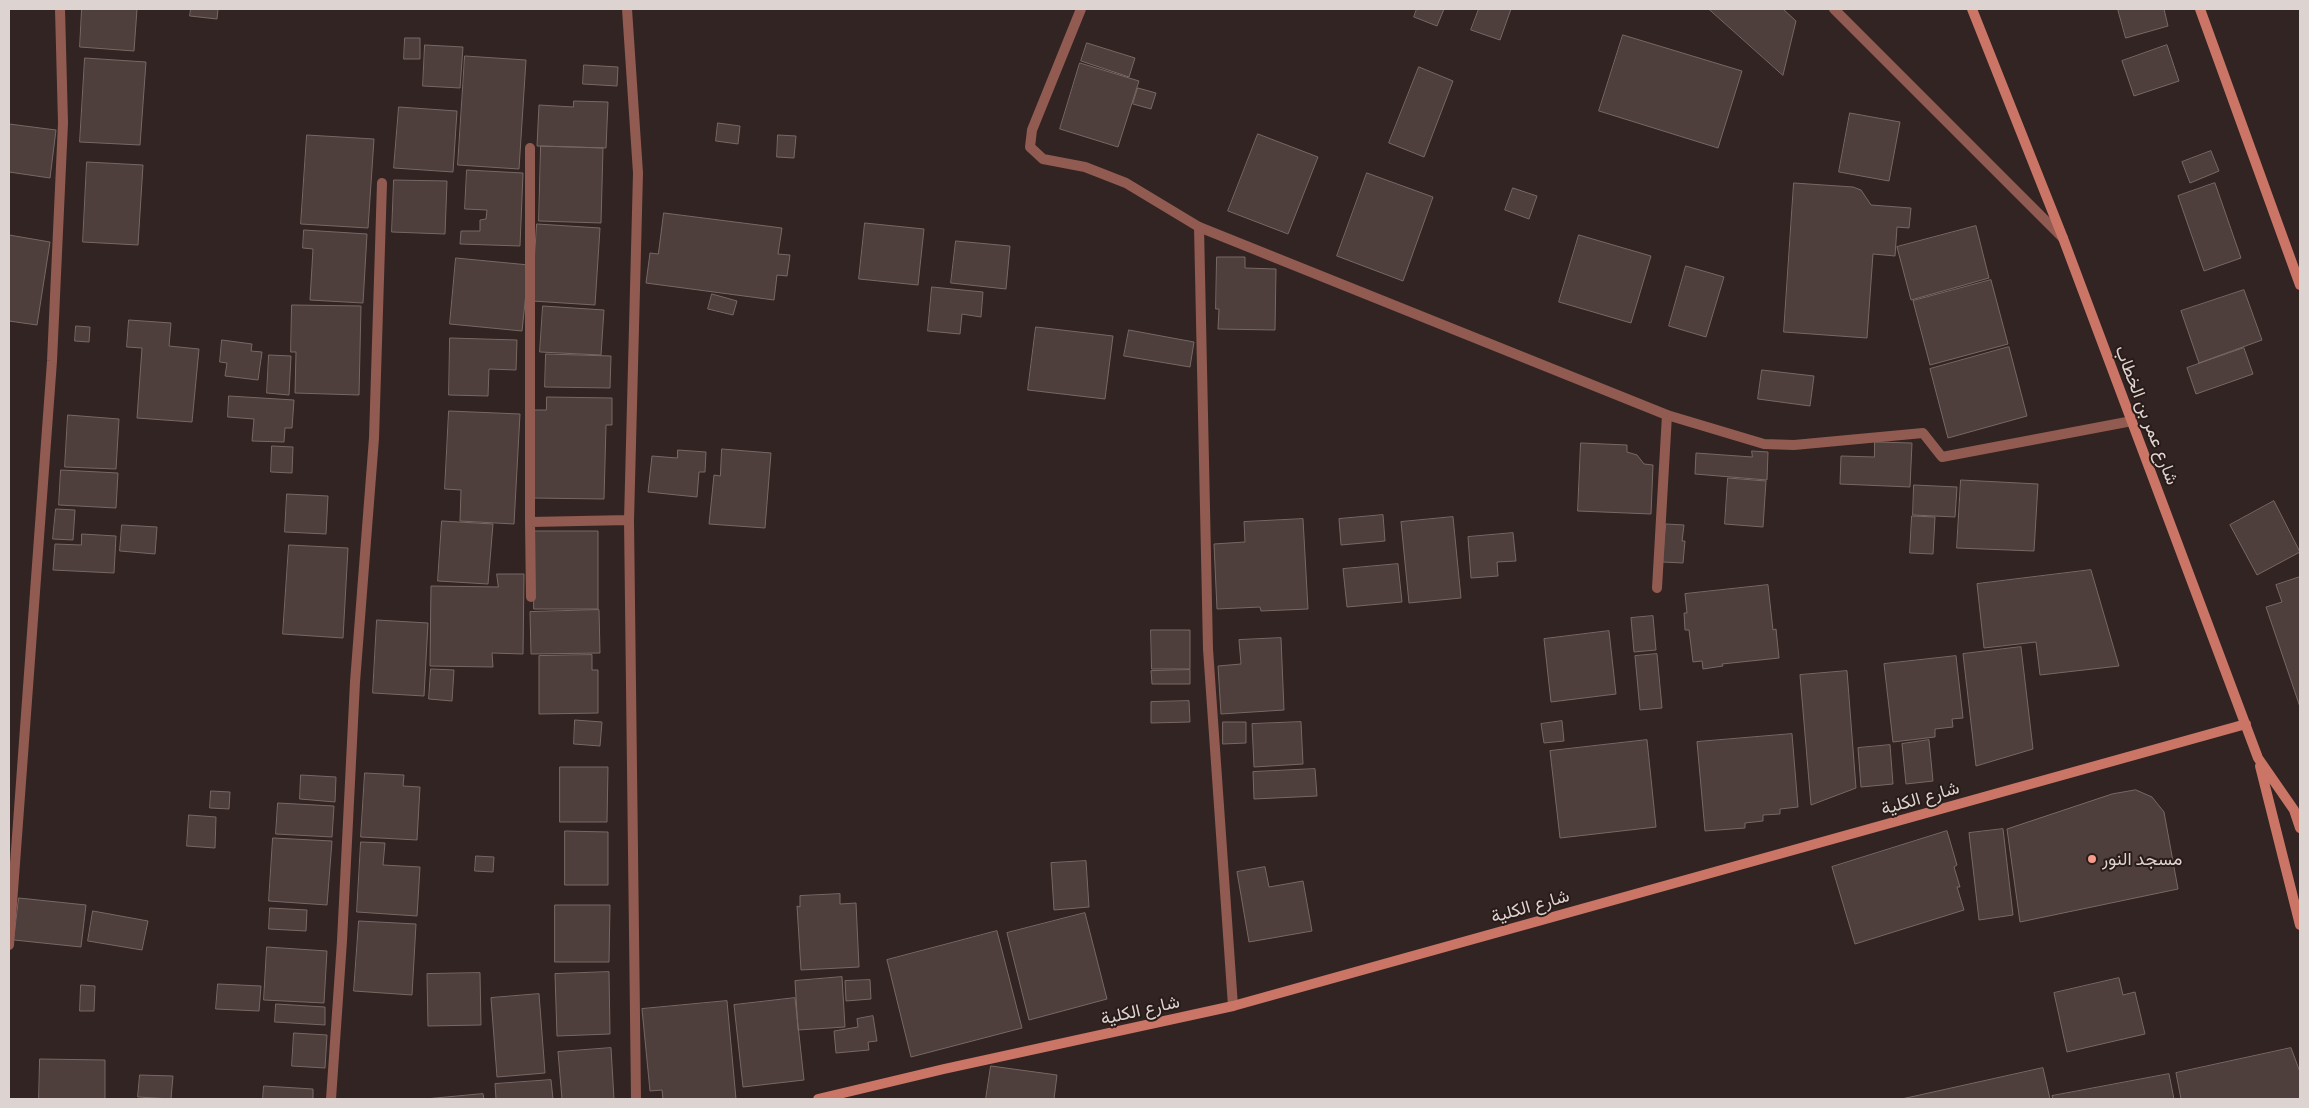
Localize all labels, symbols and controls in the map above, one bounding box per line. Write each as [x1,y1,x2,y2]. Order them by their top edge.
street label: شارع عمر بن الخطاب [2111,342,2183,488]
street label: شارع الكلية [1878,777,1962,819]
place label: مسجد النور [2102,848,2182,870]
marker: مسجد النور [2086,853,2098,865]
street label: شارع الكلية [1488,885,1572,927]
street label: شارع الكلية [1098,990,1182,1030]

